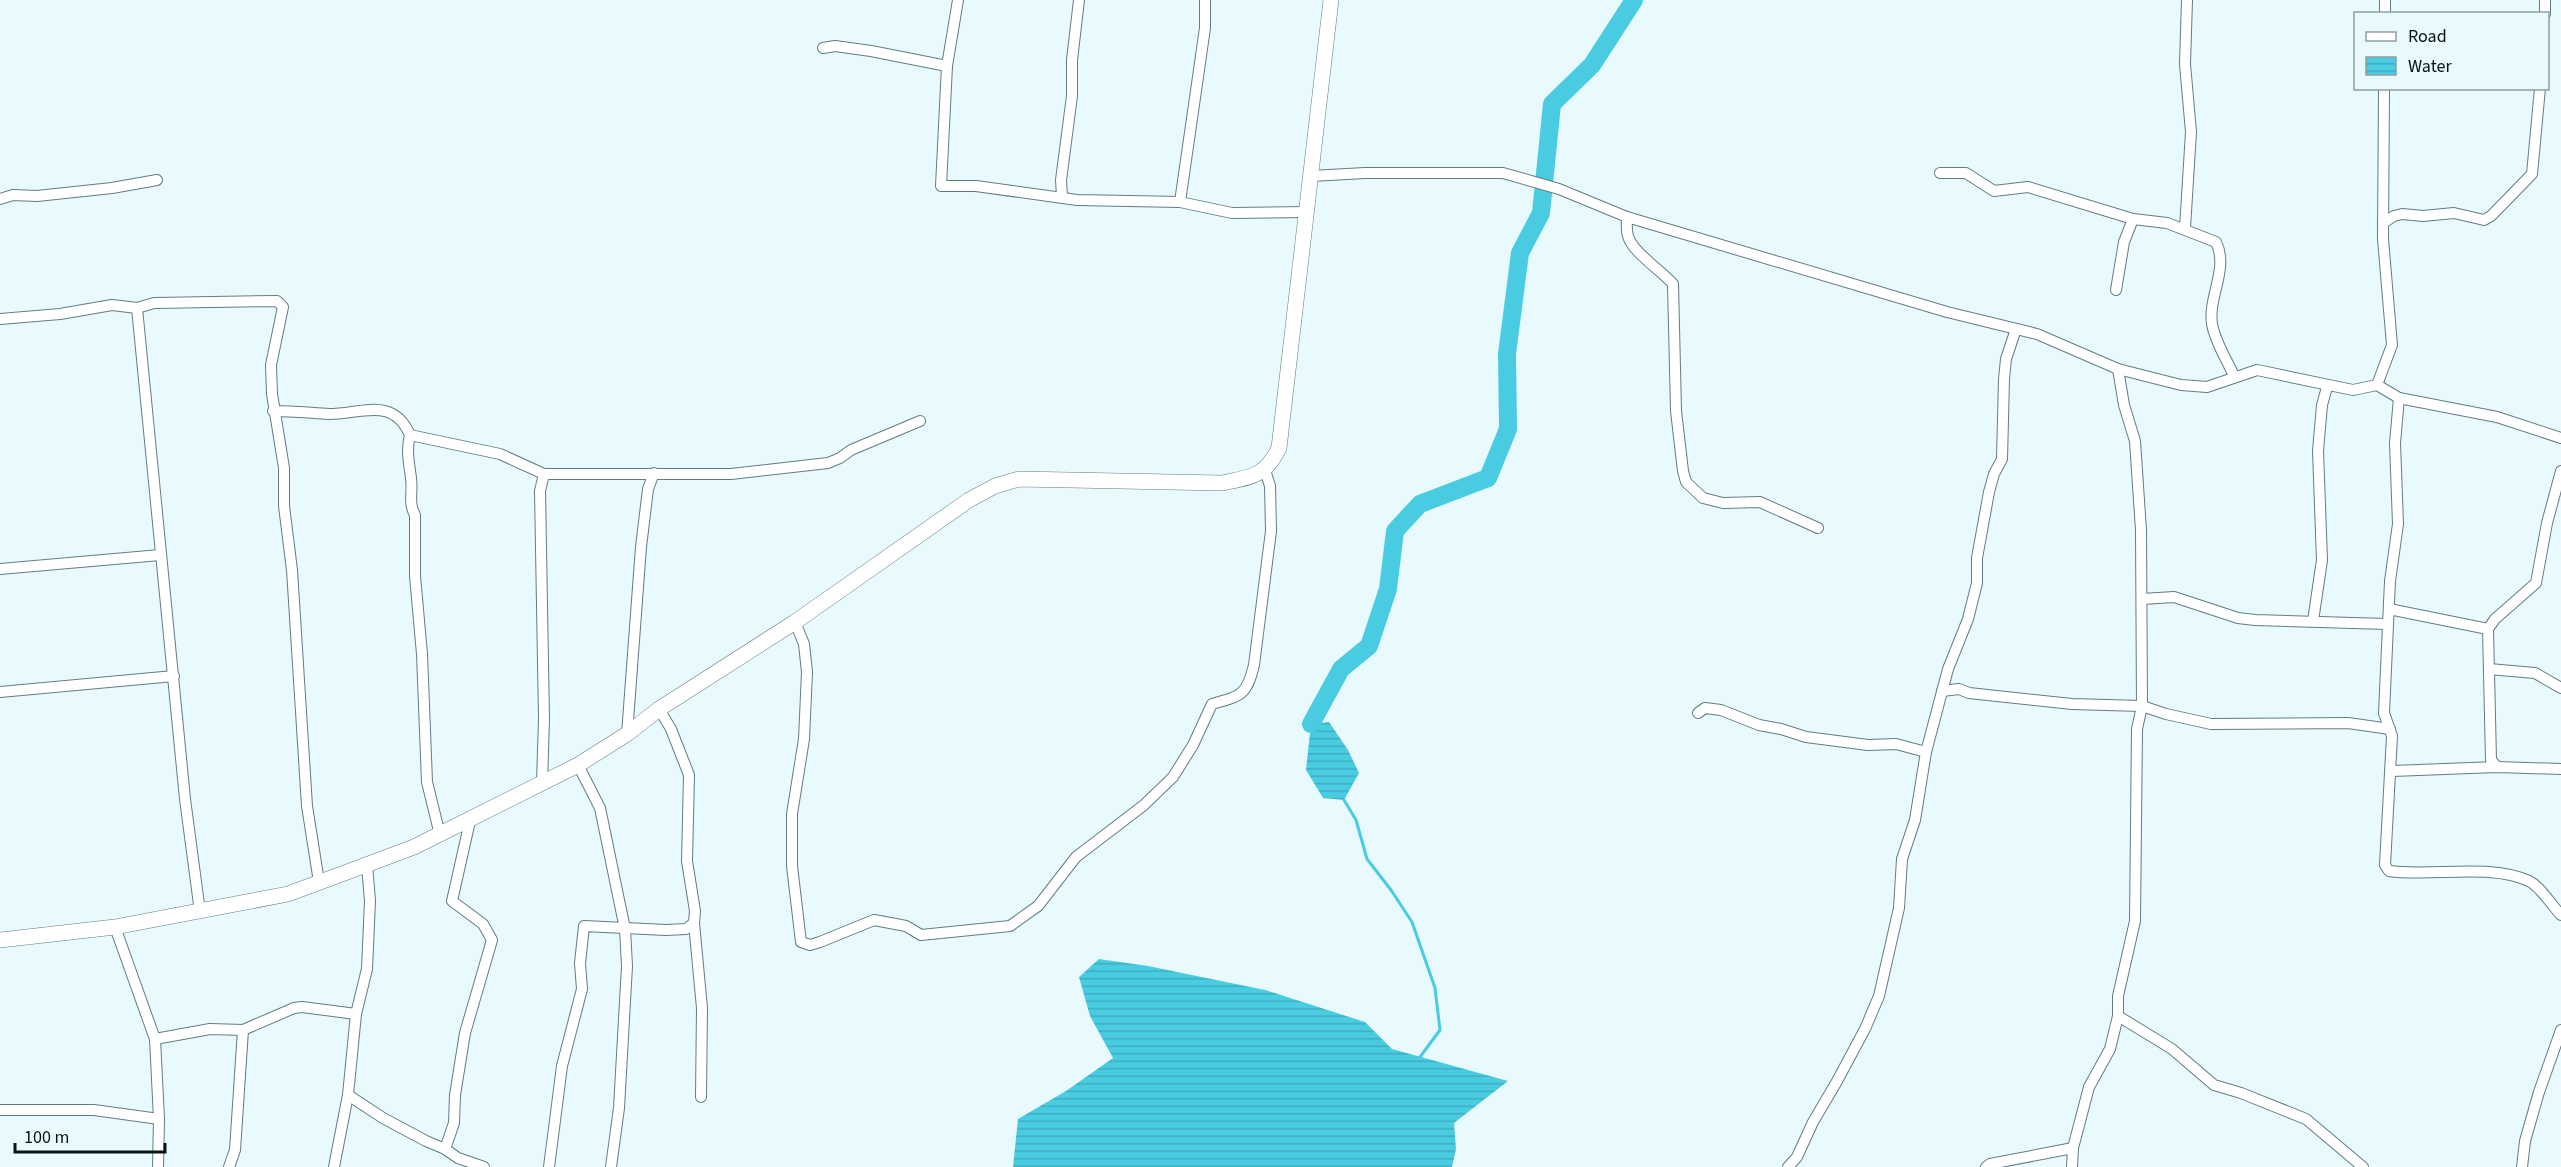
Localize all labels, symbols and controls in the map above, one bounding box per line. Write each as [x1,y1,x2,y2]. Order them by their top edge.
legend [2354,12,2549,90]
text: Road [2408,24,2447,49]
text: Water [2408,54,2452,79]
scale bar [15,1116,165,1154]
text: 100 m [24,1125,69,1150]

